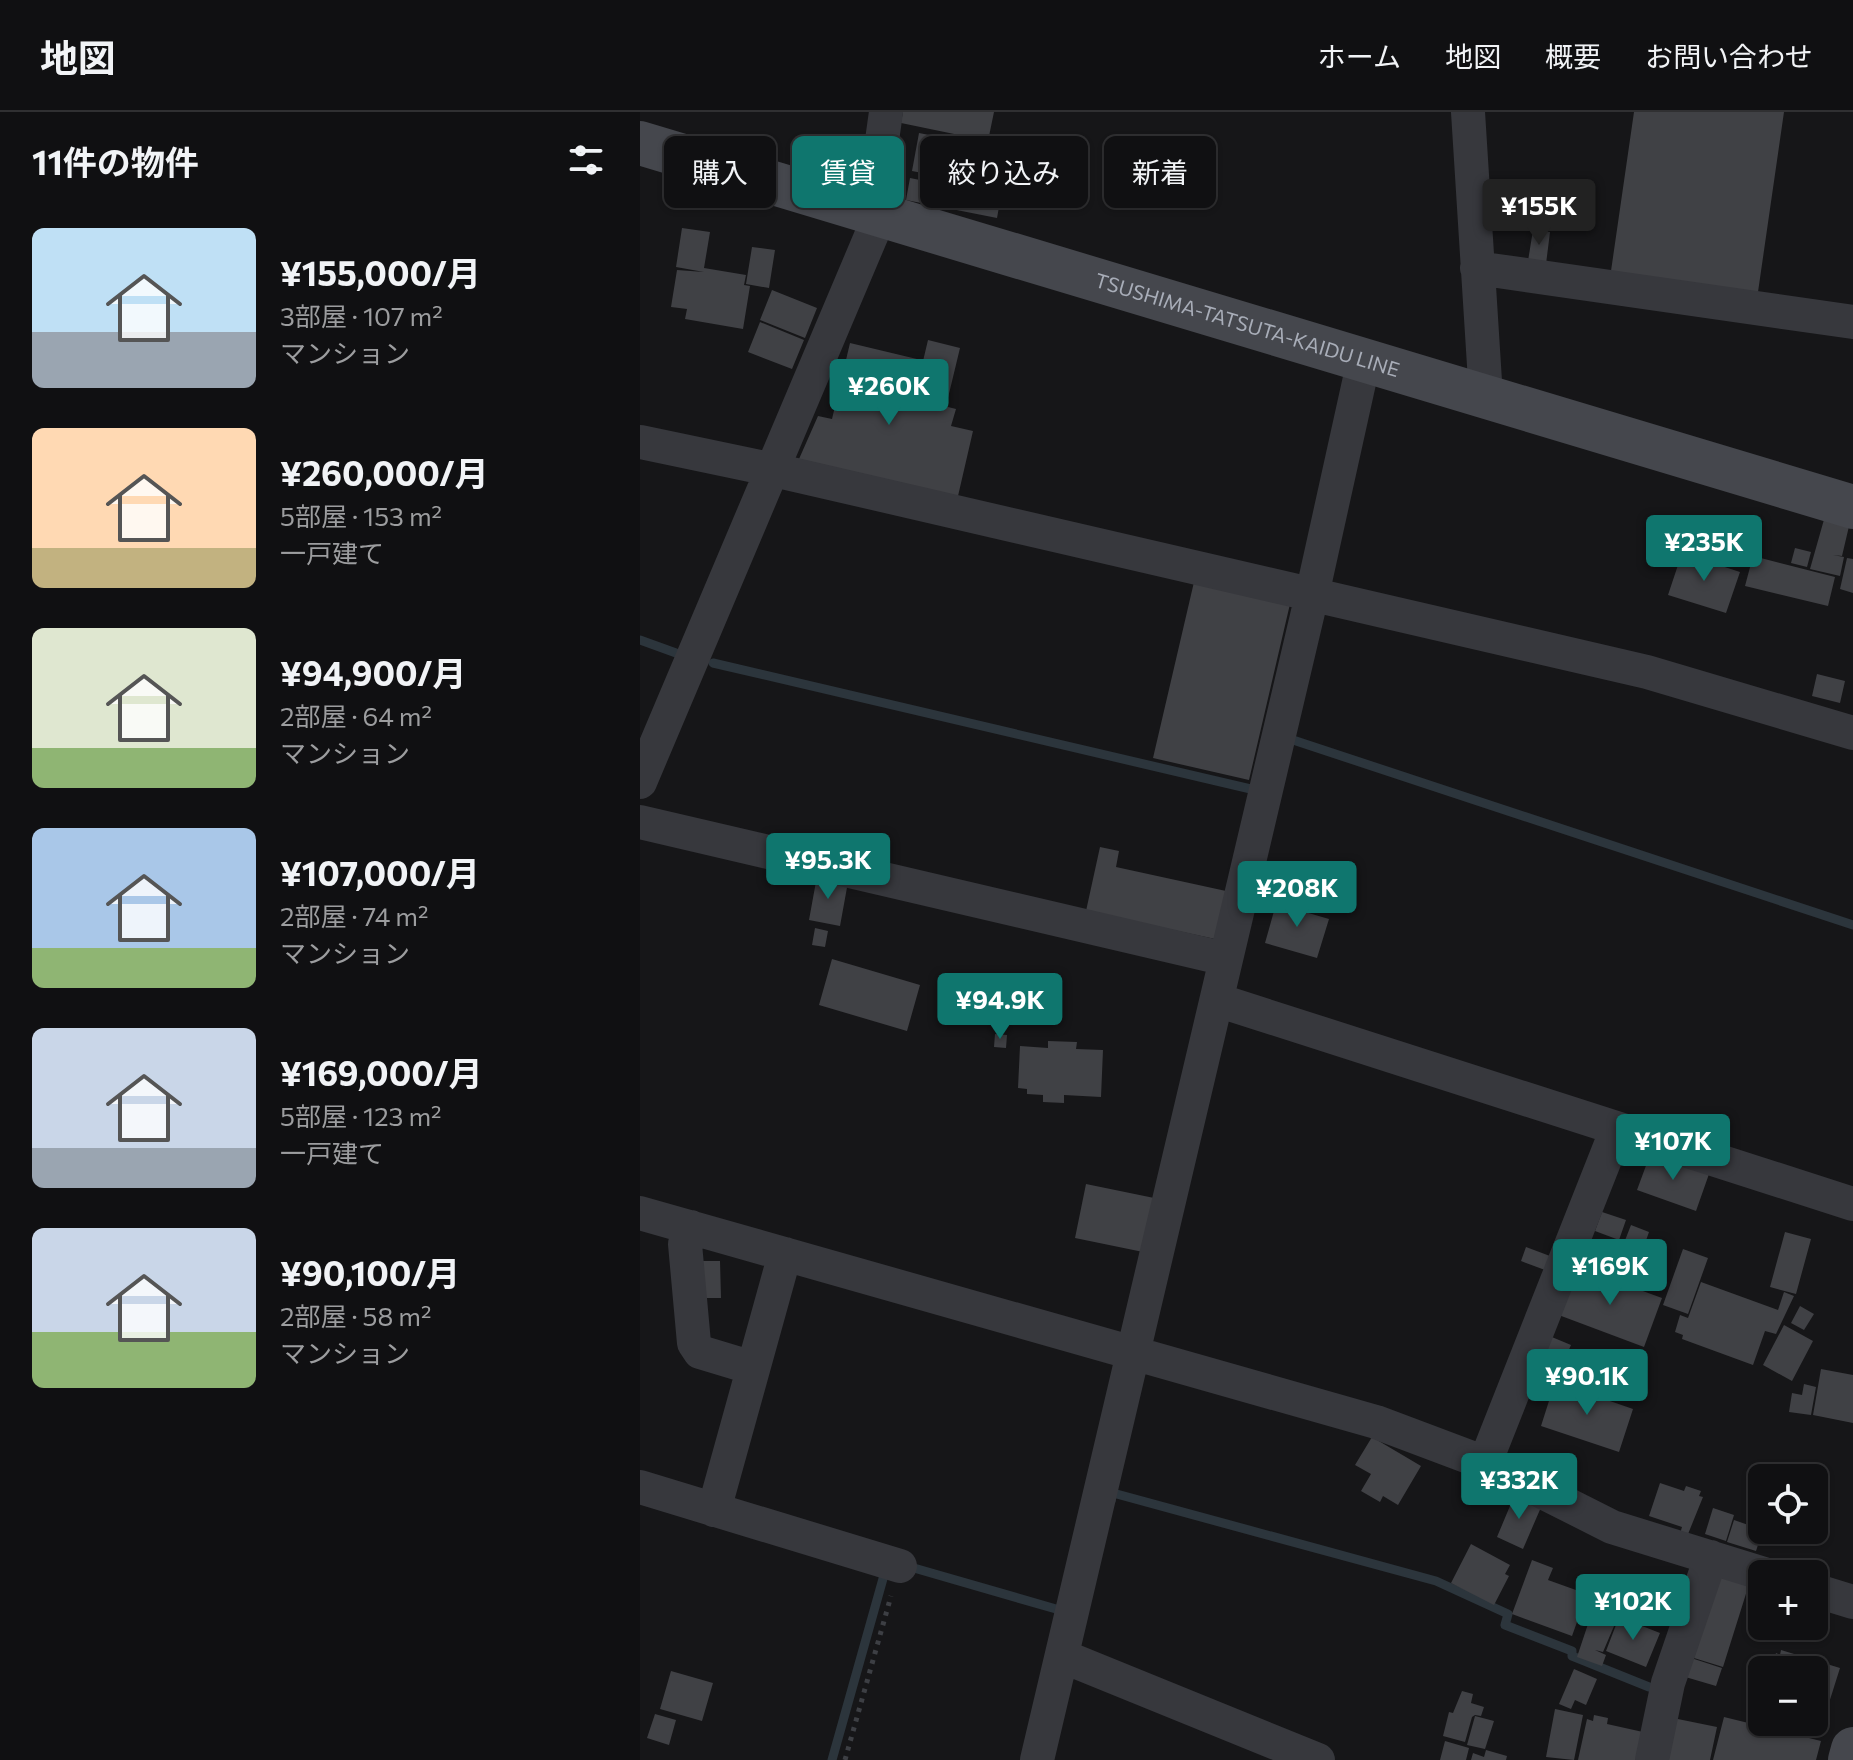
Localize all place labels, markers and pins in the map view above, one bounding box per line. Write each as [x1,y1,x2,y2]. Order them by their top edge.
pin: ¥155K [1483,179,1595,247]
pin: ¥260K [833,359,945,427]
pin: ¥235K [1648,515,1760,583]
pin: ¥95.3K [763,833,893,901]
pin: ¥208K [1241,861,1353,929]
pin: ¥94.9K [935,973,1065,1041]
pin: ¥107K [1617,1114,1729,1182]
pin: ¥169K [1554,1239,1666,1307]
pin: ¥90.1K [1522,1349,1652,1417]
pin: ¥332K [1463,1453,1575,1521]
pin: ¥102K [1577,1574,1689,1642]

